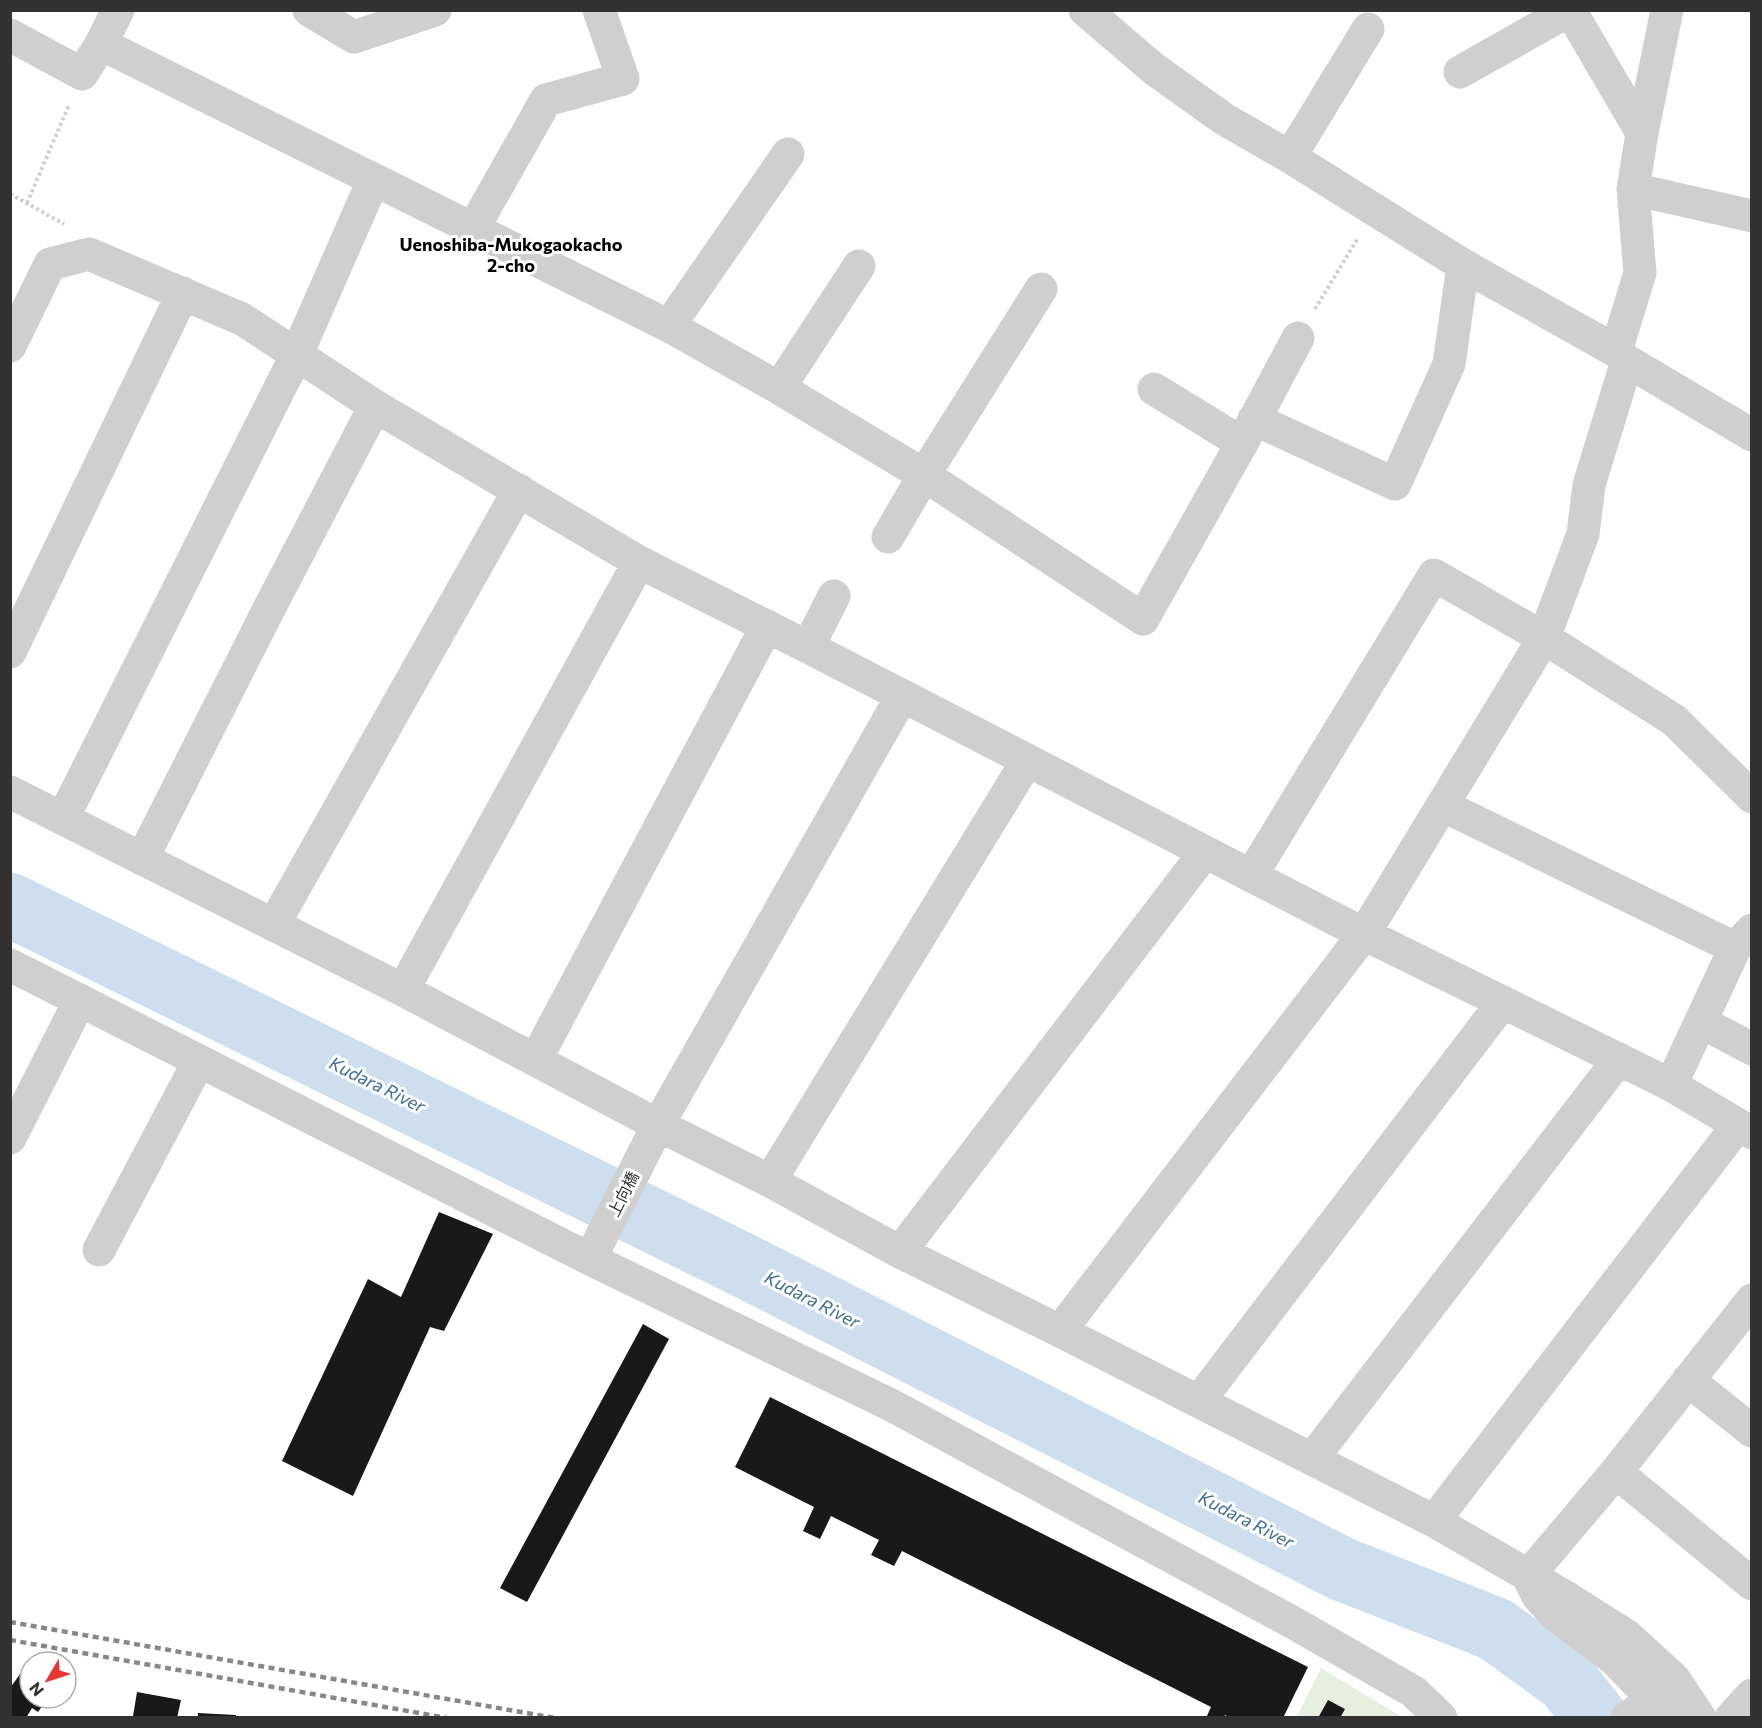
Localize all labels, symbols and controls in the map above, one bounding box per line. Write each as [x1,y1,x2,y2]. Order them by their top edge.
district label: Uenoshiba-Mukogaokacho 2-cho [400,233,623,276]
water label: Kudara River [326,1051,430,1117]
street label: 上向橋 [603,1168,642,1219]
water label: Kudara River [761,1266,865,1333]
water label: Kudara River [1195,1486,1299,1553]
north arrow [18,1650,78,1710]
text: N [25,1679,47,1700]

